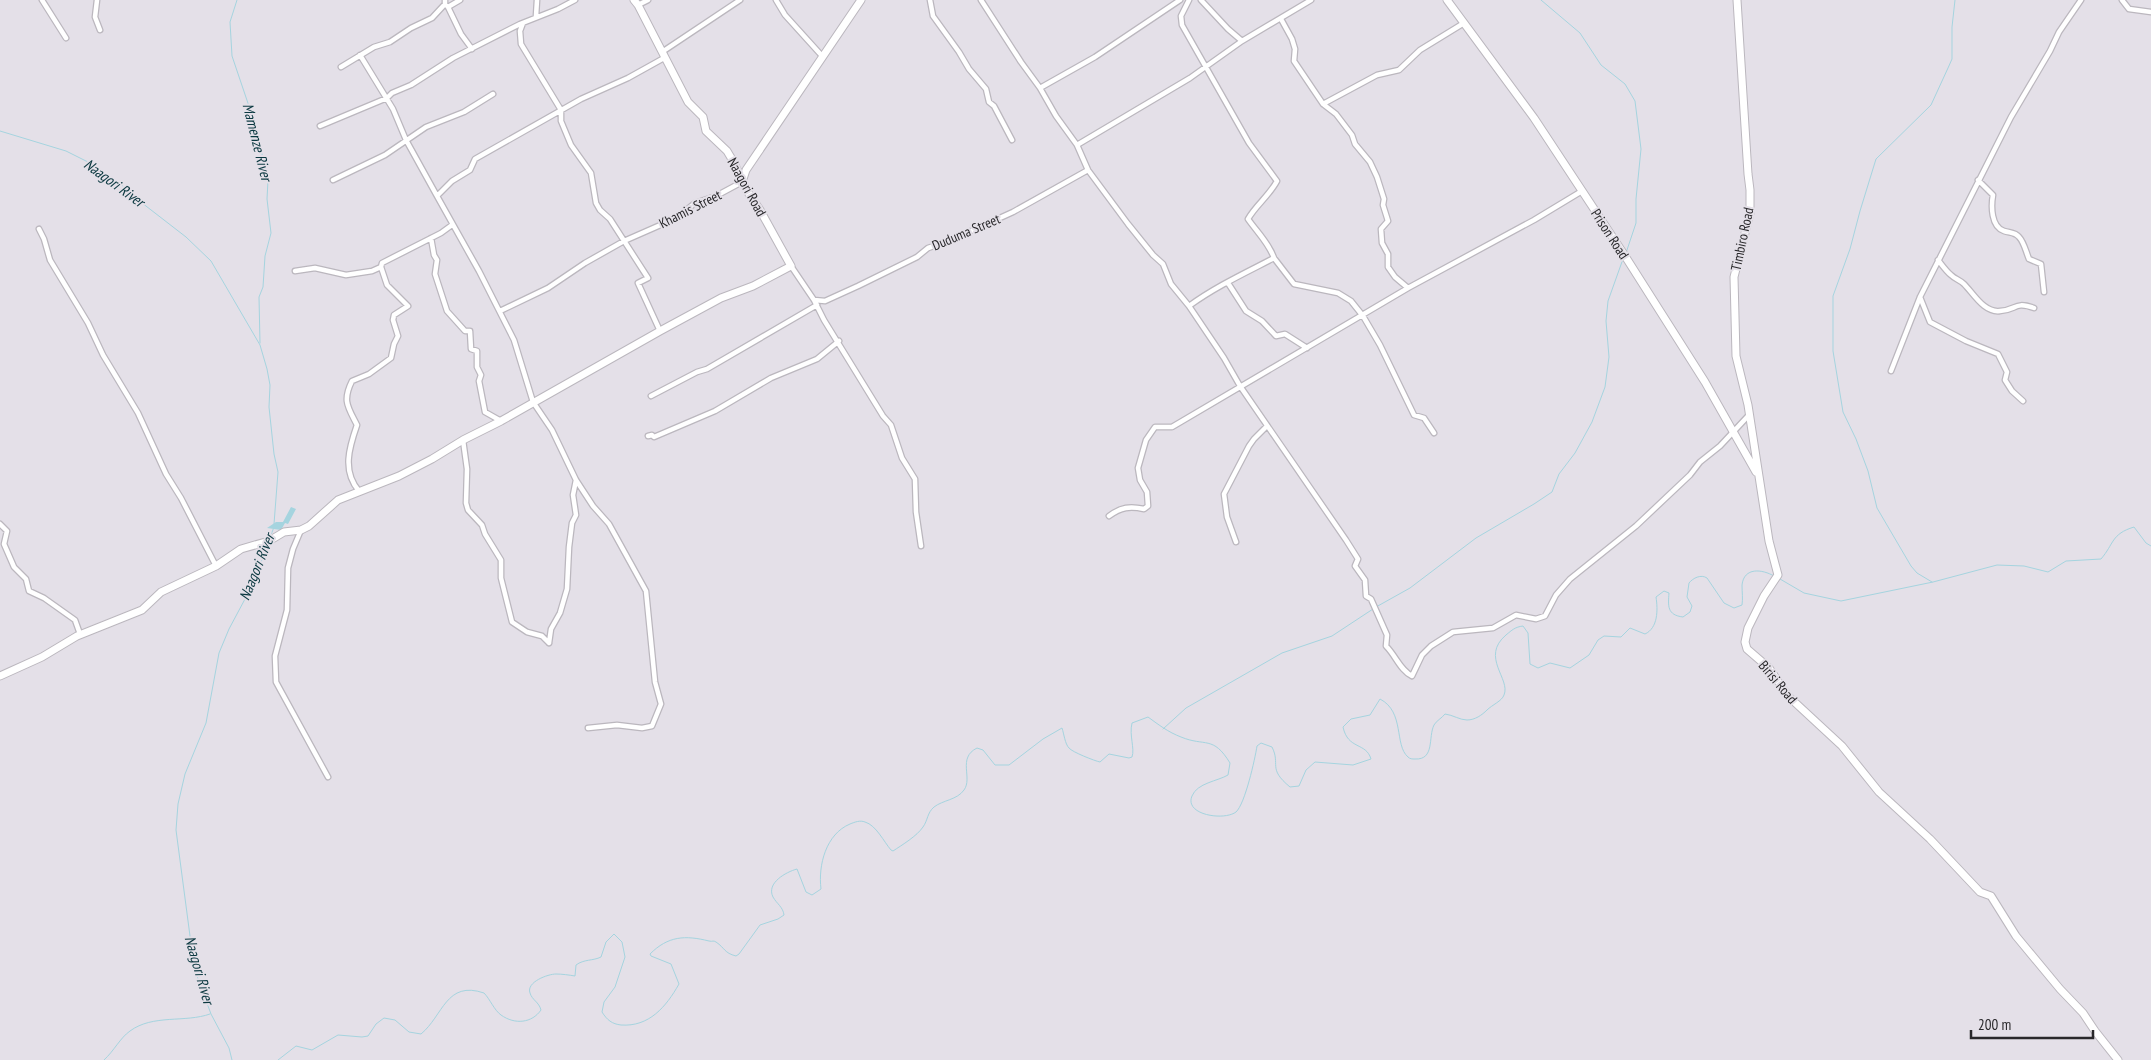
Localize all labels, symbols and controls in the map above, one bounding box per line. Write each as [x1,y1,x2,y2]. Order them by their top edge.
water label: Mamenze River [239,101,277,184]
water label: Naagori River [80,154,150,212]
street label: Naagori Road [723,154,771,220]
street label: Khamis Street [656,186,724,232]
street label: Prison Road [1587,205,1633,263]
street label: Timbiro Road [1727,206,1757,272]
street label: Duduma Street [929,210,1003,254]
water label: Naagori River [235,529,279,603]
street label: Birisi Road [1755,657,1801,707]
water label: Naagori River [181,934,219,1008]
scale bar [1971,1008,2094,1040]
text: 200 m [1978,1015,2011,1034]

